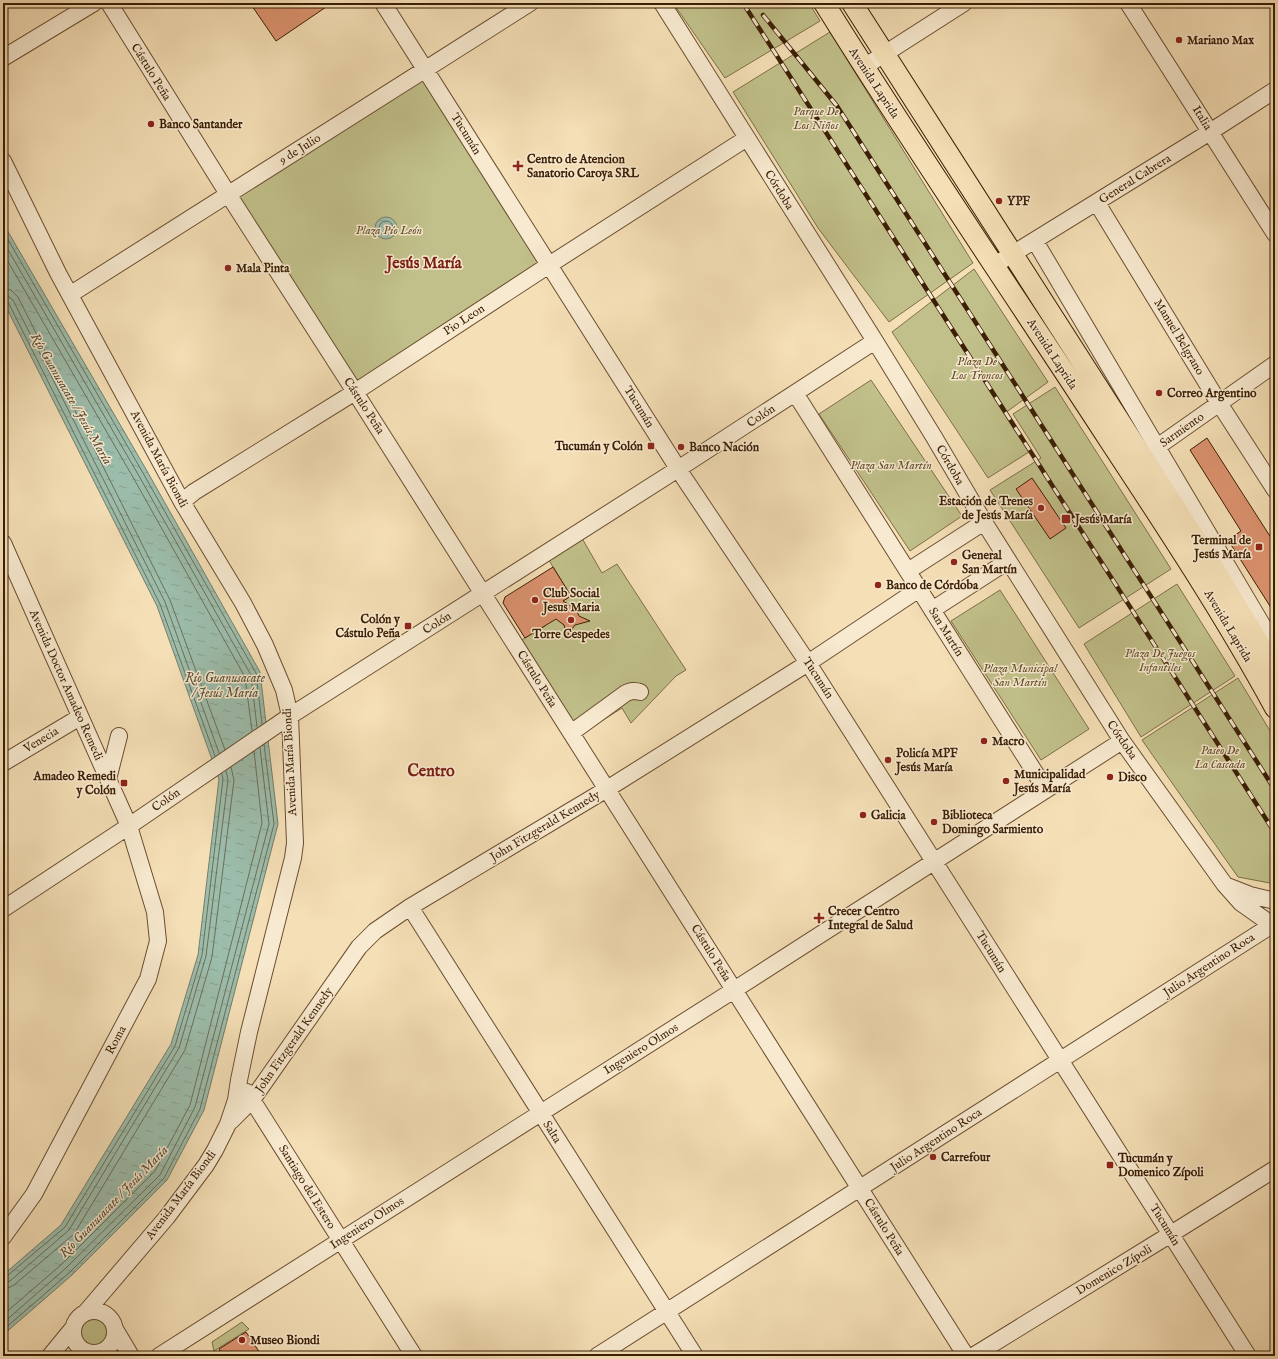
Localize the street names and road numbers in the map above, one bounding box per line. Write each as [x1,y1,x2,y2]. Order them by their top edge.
street label: Cástulo Peña [128,41,175,104]
street label: Avenida Laprida [844,44,903,123]
street label: Italia [1189,103,1216,134]
street label: Tucumán [447,110,485,158]
street label: 9 de Julio [276,130,324,169]
street label: General Cabrera [1096,150,1174,207]
street label: Córdoba [761,167,797,213]
street label: Manuel Belgrano [1150,296,1208,378]
street label: Pio Leon [441,301,488,339]
street label: Avenida Laprida [1022,315,1081,394]
street label: Cástulo Peña [340,375,388,438]
street label: Tucumán [620,383,658,431]
street label: Colón [744,401,779,431]
street label: Avenida María Biondi [127,407,191,510]
street label: Sarmiento [1157,409,1207,451]
street label: Córdoba [933,442,968,488]
street label: Avenida Laprida [1199,586,1256,666]
street label: San Martín [925,605,967,660]
street label: Avenida Doctor Amadeo Remedi [25,606,106,763]
street label: Colón [420,608,455,638]
street label: Cástulo Peña [514,648,561,711]
street label: Tucumán [799,655,837,702]
street label: Avenida María Biondi [280,708,300,817]
street label: Córdoba [1104,718,1141,763]
street label: Venecia [20,723,62,757]
street label: Colón [149,785,184,815]
street label: John Fitzgerald Kennedy [486,787,603,867]
street label: Cástulo Peña [688,922,735,985]
street label: Tucumán [972,928,1010,976]
street label: Julio Argentino Roca [1159,929,1259,1002]
street label: John Fitzgerald Kennedy [251,984,337,1098]
street label: Ingeniero Olmos [601,1020,681,1078]
street label: Roma [102,1023,130,1057]
street label: Julio Argentino Roca [886,1104,986,1177]
street label: Salta [539,1118,565,1147]
street label: Santiago del Estero [275,1142,339,1232]
street label: Avenida María Biondi [142,1147,219,1243]
street label: Ingeniero Olmos [327,1193,407,1253]
street label: Cástulo Peña [861,1196,908,1259]
street label: Tucumán [1146,1201,1184,1249]
street label: Domenico Zípoli [1073,1242,1155,1299]

